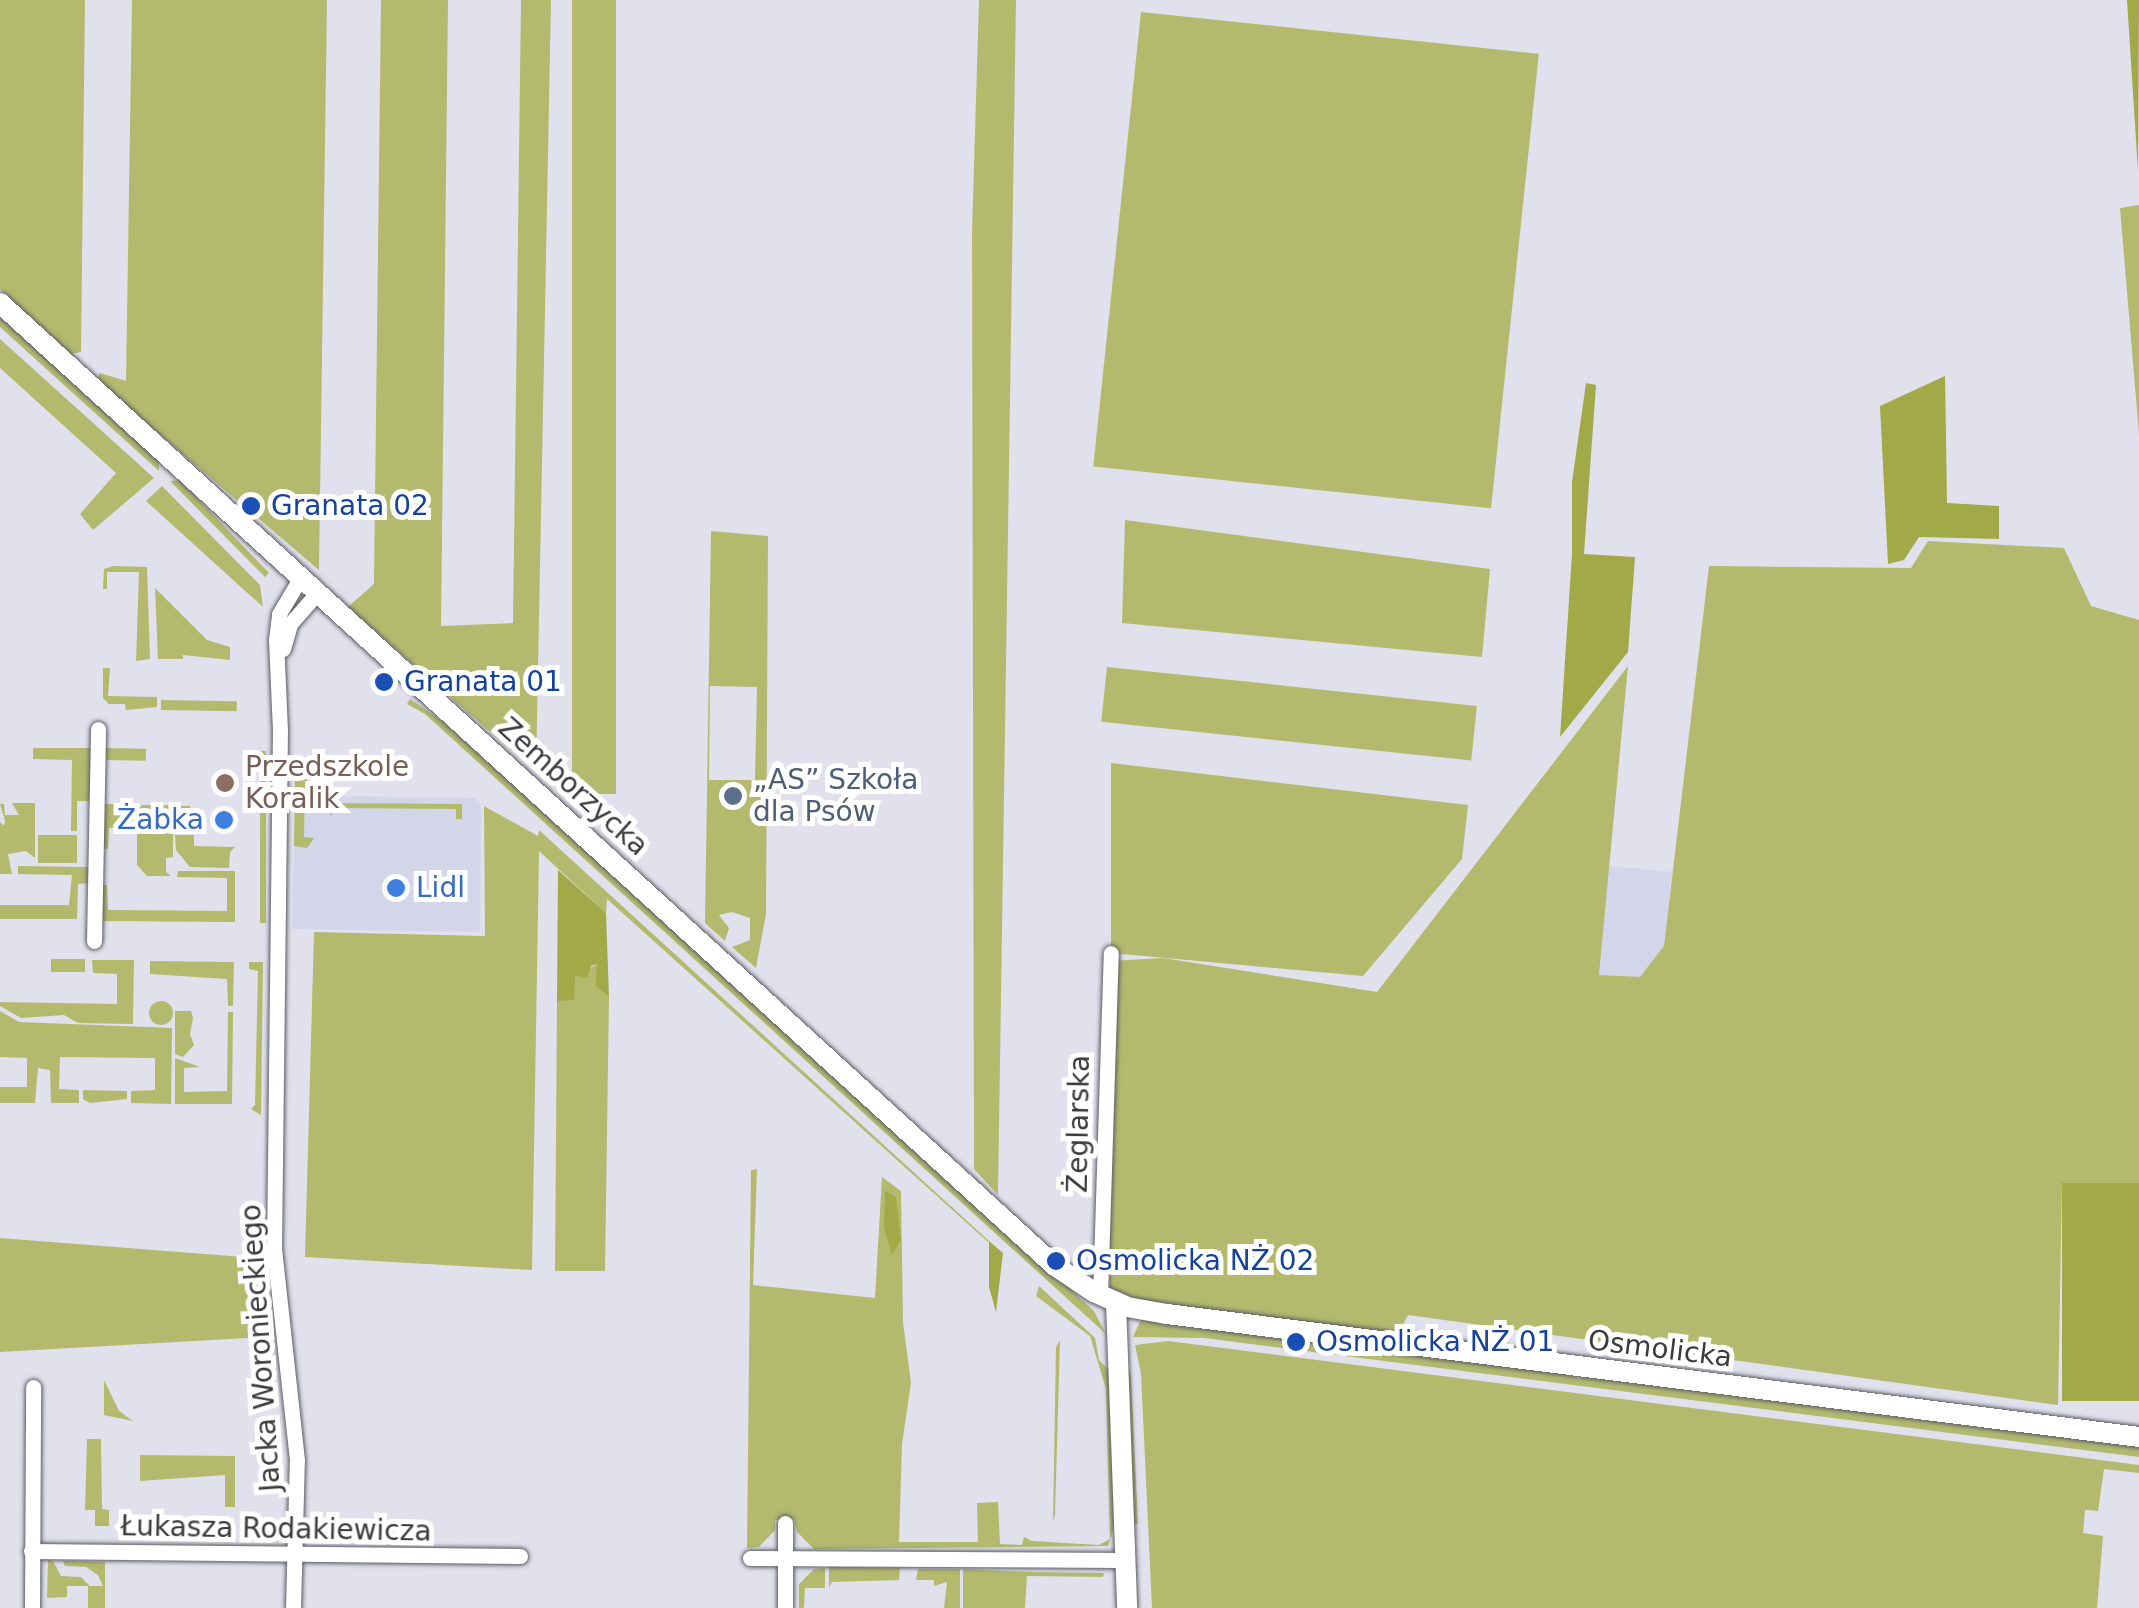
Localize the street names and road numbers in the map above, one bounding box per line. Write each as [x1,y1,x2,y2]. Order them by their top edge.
street label: Zemborzycka [491,711,655,863]
street label: Żeglarska [1061,1055,1097,1193]
street label: Jacka Woronieckiego [234,1203,288,1493]
street label: Osmolicka [1586,1323,1734,1375]
street label: Łukasza Rodakiewicza [120,1509,432,1549]

